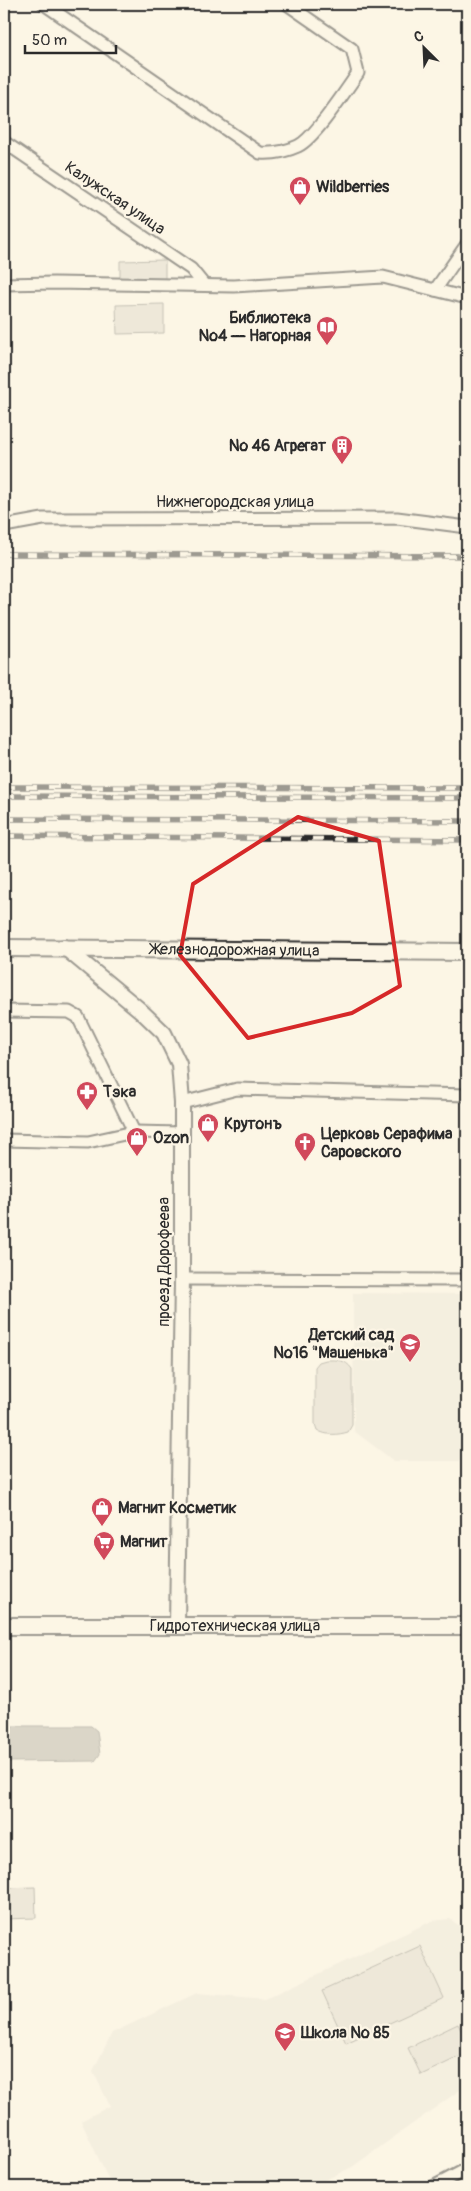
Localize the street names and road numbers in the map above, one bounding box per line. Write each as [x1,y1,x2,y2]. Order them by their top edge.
street label: Калужская улица [61,157,169,239]
street label: Нижнегородская улица [156,492,314,512]
street label: Железнодорожная улица [147,939,320,961]
street label: проезд Дорофеева [154,1197,174,1327]
street label: Гидротехническая улица [150,1616,320,1636]

